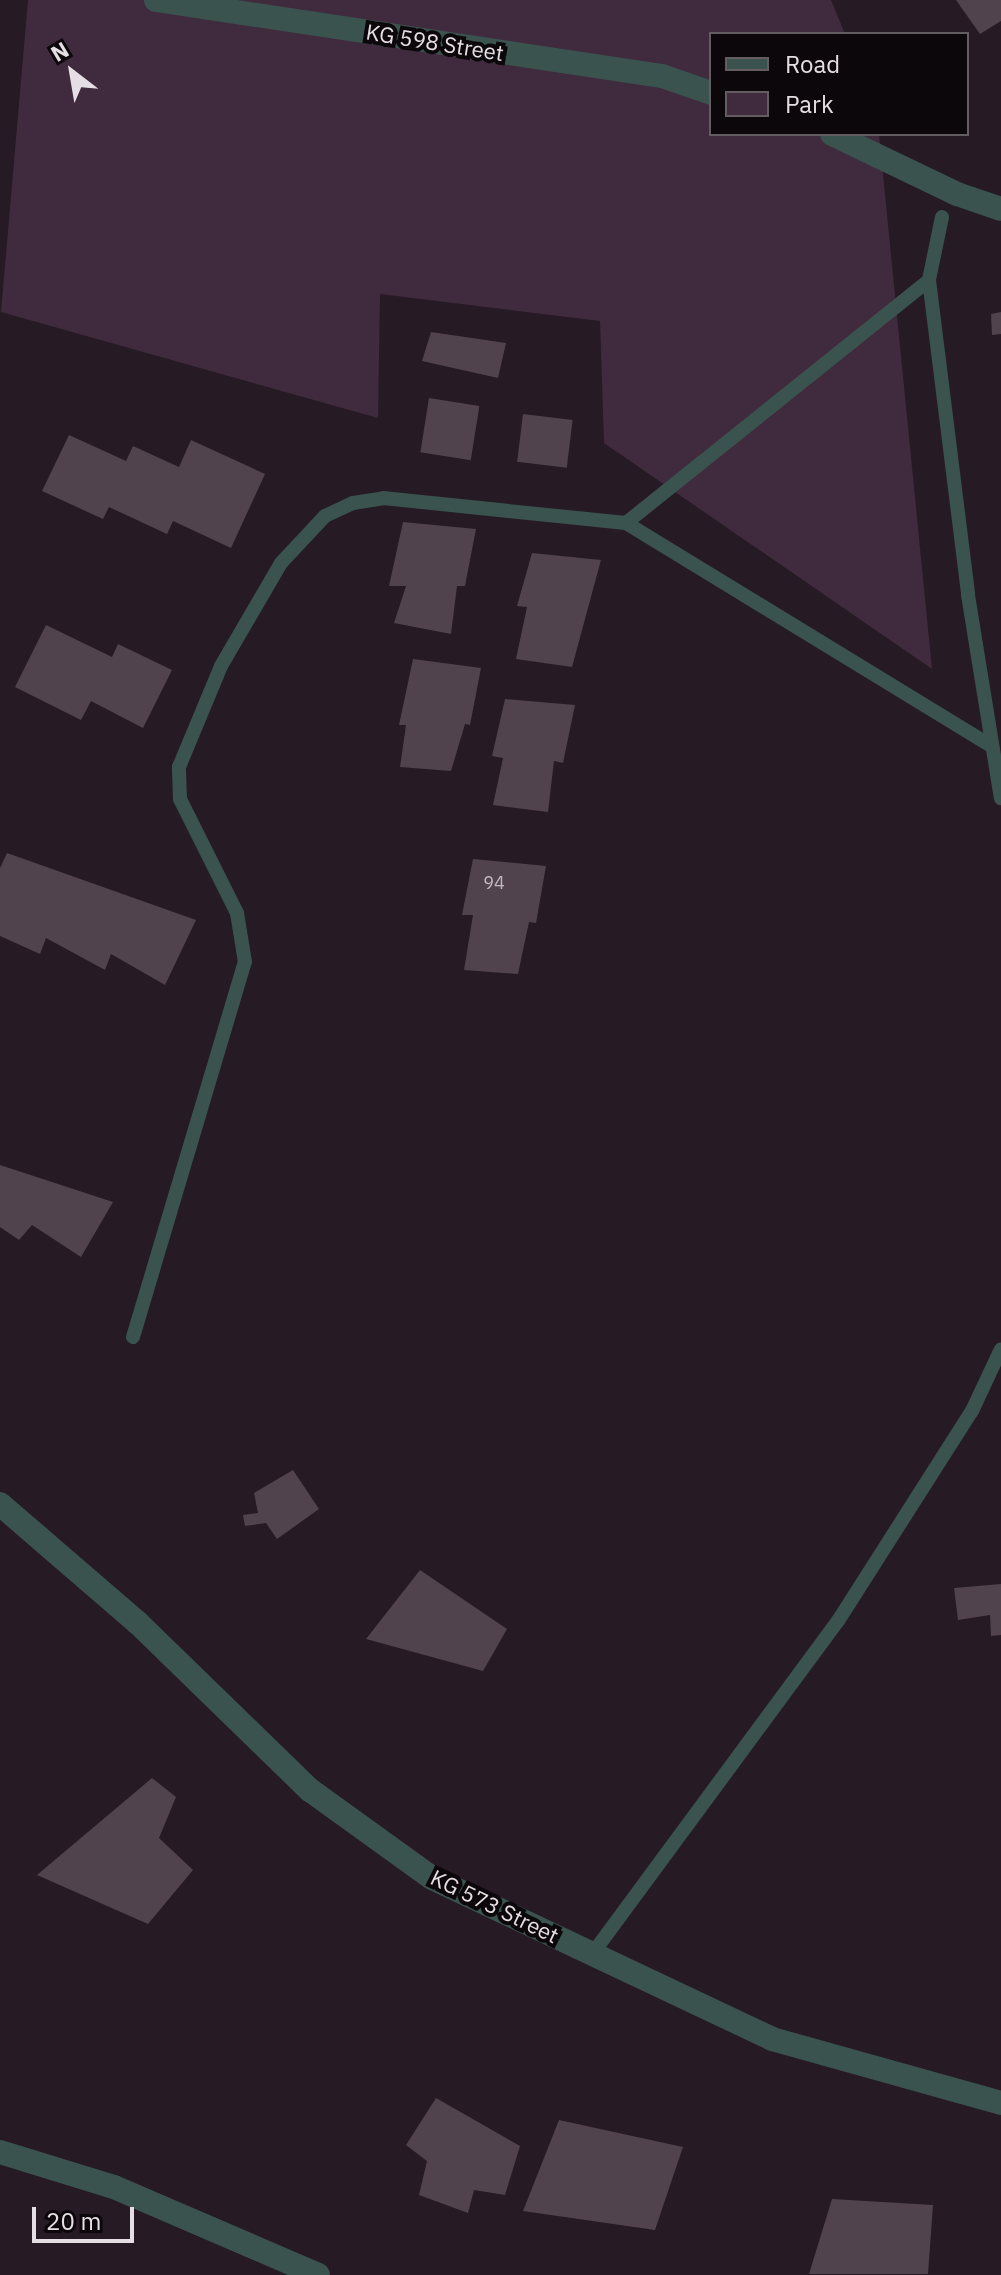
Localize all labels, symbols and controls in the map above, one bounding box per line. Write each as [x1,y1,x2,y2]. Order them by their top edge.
street label: KG 598 Street [364,18,506,66]
north arrow [32,32,112,112]
legend [709,32,969,136]
text: N [45,34,74,68]
text: Road [785,48,840,80]
text: Park [785,88,834,120]
house number: 94 [483,872,505,894]
street label: KG 573 Street [427,1864,563,1948]
scale bar [36,2191,138,2241]
text: 20 m [46,2205,101,2237]

